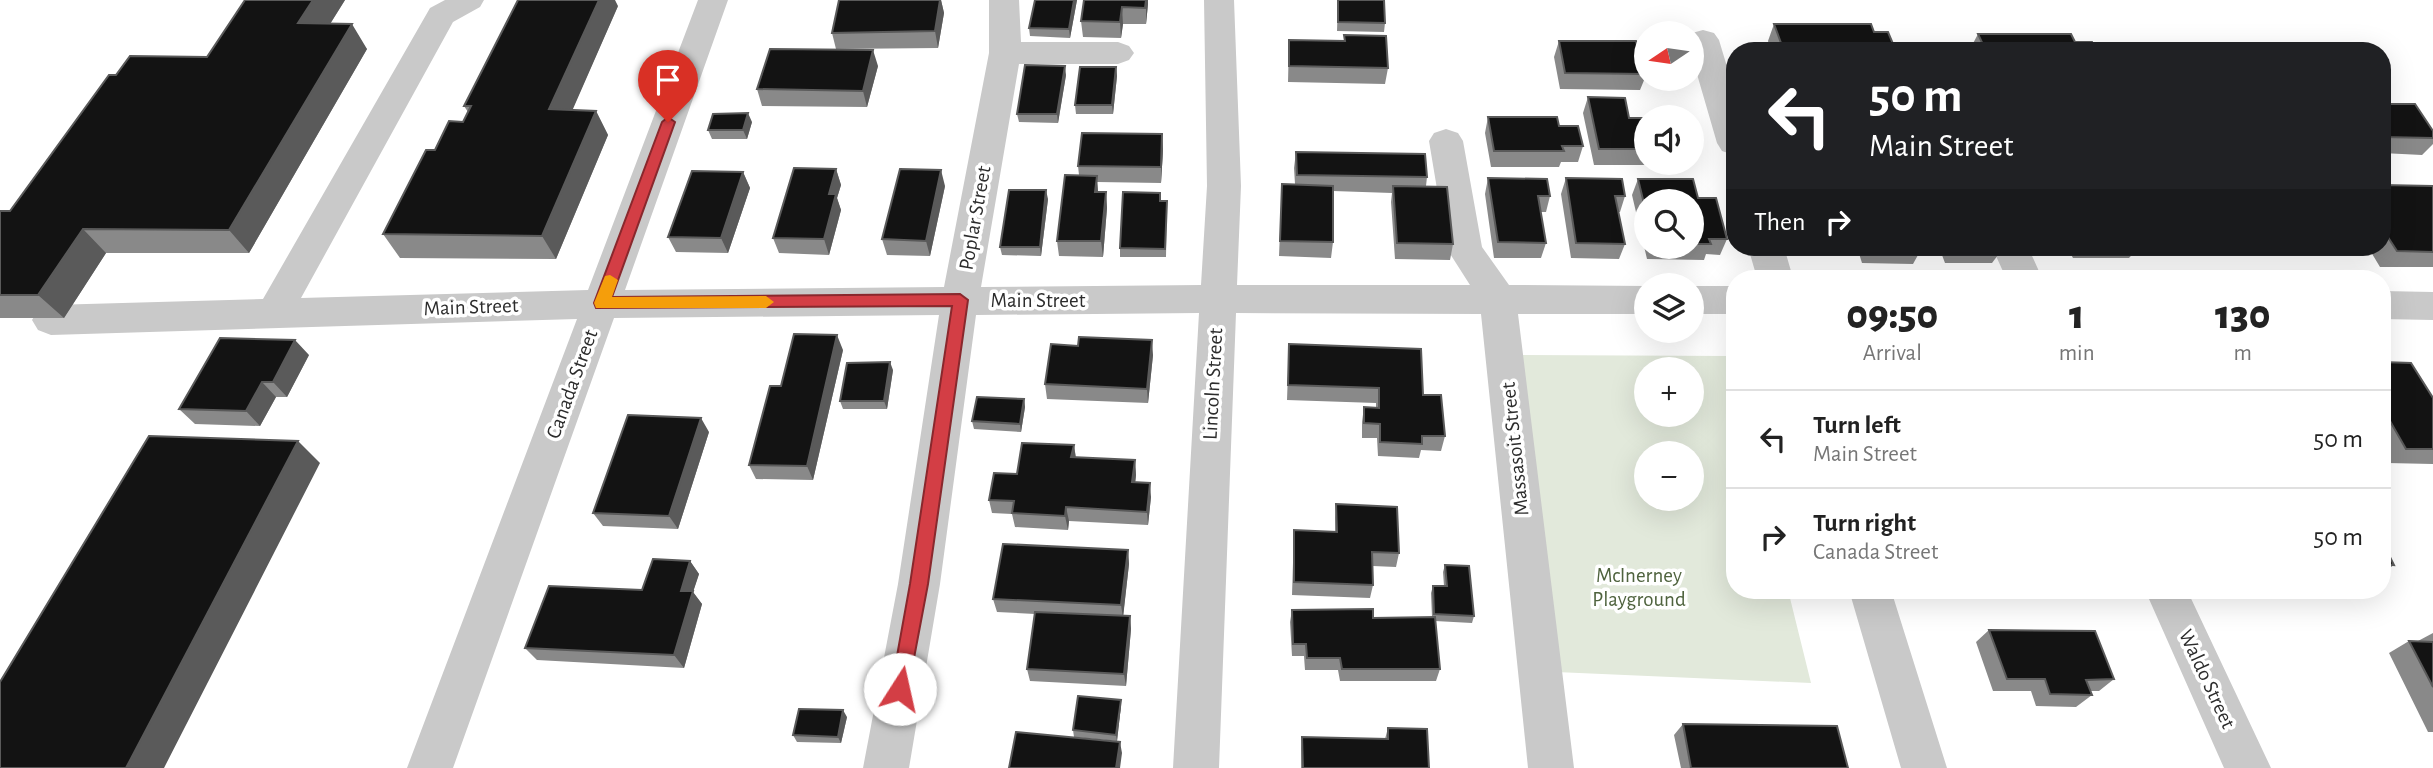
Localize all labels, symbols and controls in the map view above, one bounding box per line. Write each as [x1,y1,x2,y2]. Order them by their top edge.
north arrow [1634,21,1704,91]
map controls [1634,21,1704,511]
pin [638,50,698,122]
icon: arrive [649,61,687,99]
icon: left [1754,70,1845,161]
text: 50 m [1869,72,1963,121]
button: sound [1634,105,1704,175]
text: Main Street [1869,130,2014,162]
street label: Poplar Street [956,164,995,272]
button: search [1634,189,1704,259]
icon: right [1819,203,1857,241]
text: Then [1754,209,1805,235]
button: layers [1634,273,1704,343]
street label: Main Street [991,290,1086,311]
text: 09:50 [1846,294,1938,336]
text: 1 [2069,294,2084,336]
text: 130 [2215,294,2271,336]
street label: Main Street [423,295,519,319]
street label: Canada Street [543,326,602,441]
street label: Lincoln Street [1200,327,1226,440]
text: Arrival [1863,342,1922,365]
text: min [2059,342,2095,365]
text: m [2234,342,2252,365]
button: + [1634,357,1704,427]
street label: Massasoit Street [1498,381,1532,517]
text: Turn left [1813,412,1901,438]
icon: left [1754,420,1792,458]
text: 50 m [2313,426,2363,452]
button: − [1634,441,1704,511]
text: Main Street [1813,443,1917,466]
text: Turn right [1813,510,1916,536]
icon: right [1754,518,1792,556]
text: 50 m [2313,524,2363,550]
text: Canada Street [1813,541,1938,564]
park label: McInerney Playground [1592,565,1686,610]
street label: Waldo Street [2175,626,2239,732]
position arrow [863,652,937,726]

